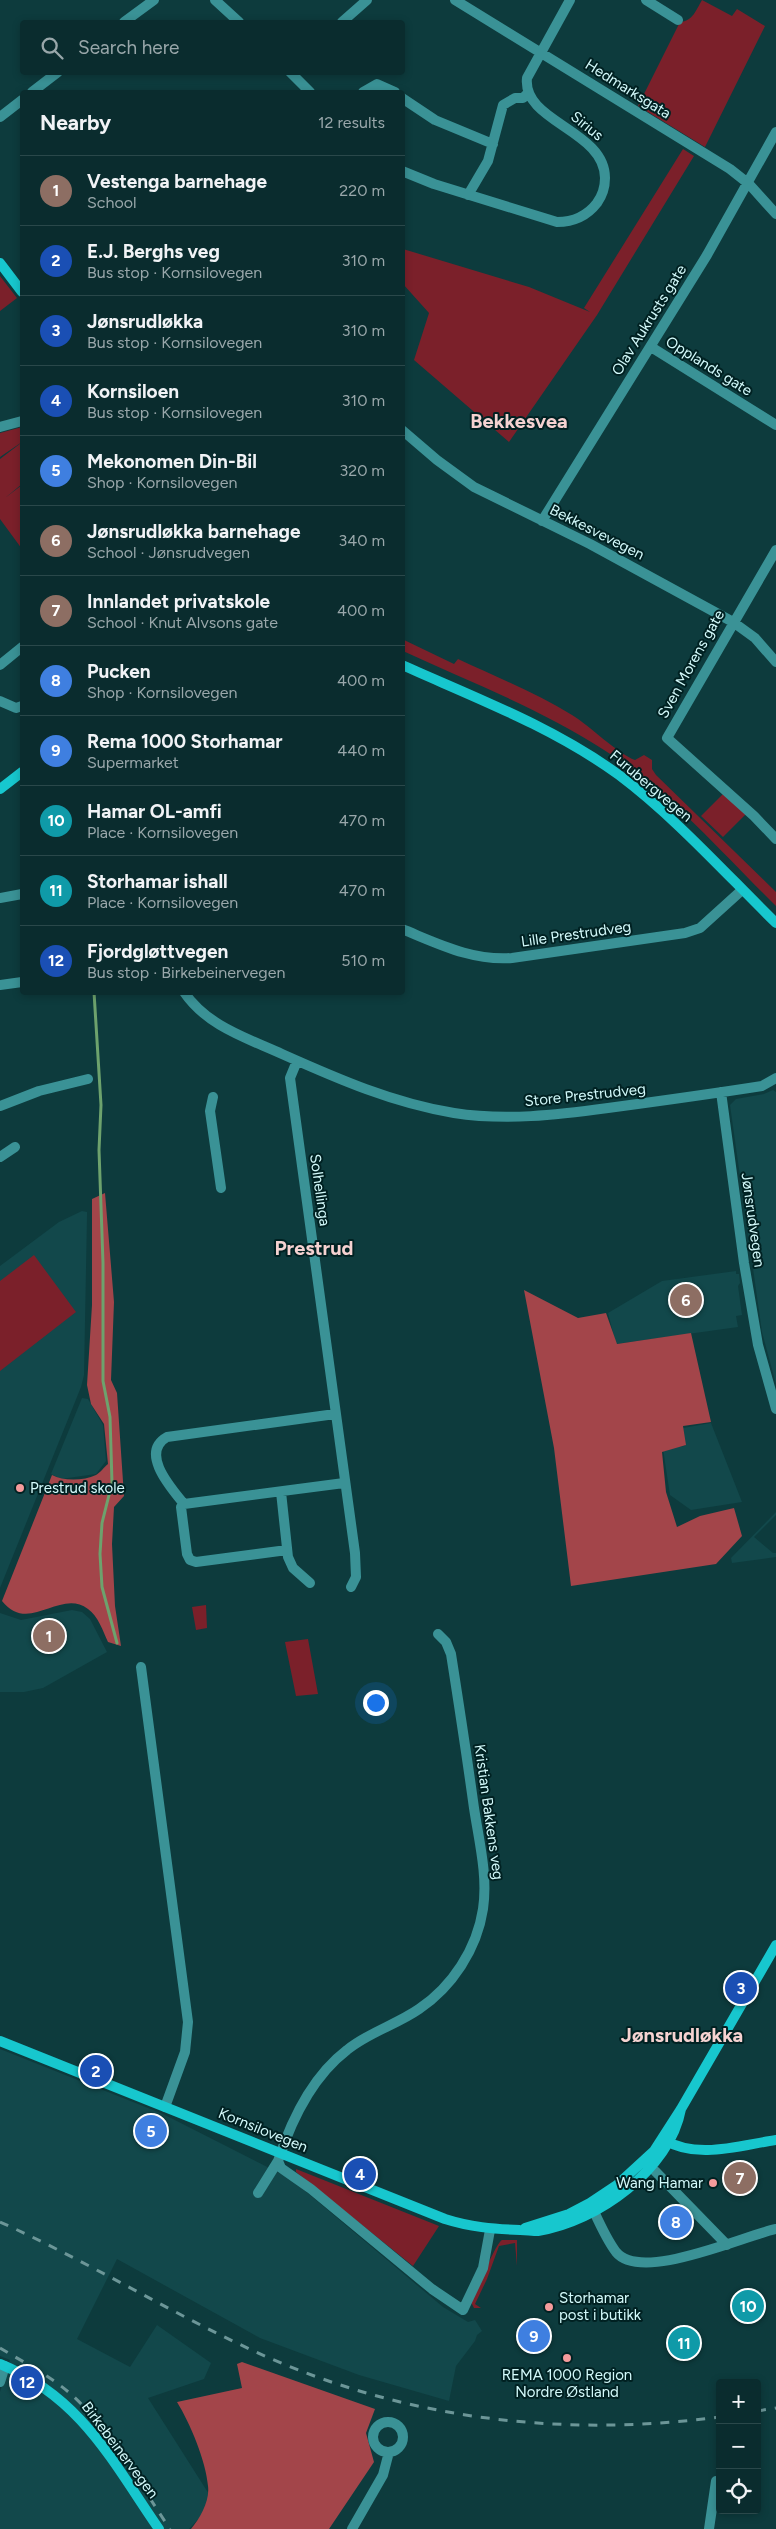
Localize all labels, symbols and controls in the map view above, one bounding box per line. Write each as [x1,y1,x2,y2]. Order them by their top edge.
search box [20,20,405,75]
icon: search [38,34,66,62]
text: Search here [78,36,180,59]
street label: Hedmarksgata [582,55,674,123]
street label: Sirius [567,107,607,145]
text: Nearby [40,110,111,135]
text: 12 results [318,113,385,132]
text: Vestenga barnehage [87,170,267,193]
text: 1 [53,181,59,200]
text: 220 m [339,181,385,200]
text: School [87,193,137,212]
text: E.J. Berghs veg [87,240,220,263]
text: 2 [51,251,61,270]
text: 310 m [342,251,385,270]
street label: Olav Aukrusts gate [608,261,690,379]
text: Bus stop · Kornsilovegen [87,263,262,282]
text: Jønsrudløkka [87,310,203,333]
text: 3 [52,321,60,340]
text: 310 m [342,321,385,340]
street label: Opplands gate [662,332,756,400]
text: Bus stop · Kornsilovegen [87,333,262,352]
text: Kornsiloen [87,380,179,403]
text: 4 [51,391,61,410]
text: 310 m [342,391,385,410]
text: Bus stop · Kornsilovegen [87,403,262,422]
district label: Bekkesvea [470,409,568,433]
text: Mekonomen Din-Bil [87,450,257,473]
text: 5 [51,461,61,480]
text: 320 m [340,461,385,480]
text: Shop · Kornsilovegen [87,473,237,492]
street label: Bekkesvevegen [547,500,647,564]
text: Jønsrudløkka barnehage [87,520,301,543]
text: 6 [51,531,61,550]
text: 340 m [339,531,385,550]
text: School · Jønsrudvegen [87,543,250,562]
text: Innlandet privatskole [87,590,270,613]
text: 7 [52,601,60,620]
text: 400 m [337,601,385,620]
street label: Sven Morens gate [654,607,728,721]
text: School · Knut Alvsons gate [87,613,278,632]
text: Pucken [87,660,151,683]
text: 8 [51,671,61,690]
text: 400 m [337,671,385,690]
text: Shop · Kornsilovegen [87,683,237,702]
text: Rema 1000 Storhamar [87,730,283,753]
text: 9 [51,741,61,760]
text: 440 m [337,741,385,760]
street label: Furubergvegen [606,746,696,826]
text: Supermarket [87,753,179,772]
text: Hamar OL-amfi [87,800,222,823]
text: 10 [47,811,65,830]
text: 470 m [339,811,385,830]
text: Place · Kornsilovegen [87,823,238,842]
text: Storhamar ishall [87,870,228,893]
text: 11 [49,881,63,900]
text: 470 m [339,881,385,900]
text: Place · Kornsilovegen [87,893,238,912]
street label: Lille Prestrudveg [520,917,632,951]
text: Fjordgløttvegen [87,940,228,963]
text: 12 [48,951,64,970]
text: 510 m [341,951,385,970]
text: Bus stop · Birkebeinervegen [87,963,285,982]
street label: Store Prestrudveg [523,1080,647,1110]
street label: Solhellinga [306,1153,334,1227]
street label: Jønsrudvegen [737,1172,769,1268]
district label: Prestrud [275,1236,353,1260]
pin: 6 [670,1281,702,1319]
place label: Prestrud skole [30,1479,125,1497]
marker: Prestrud skole [14,1482,26,1494]
pin: 1 [33,1617,65,1655]
your location [363,1690,389,1716]
street label: Kristian Bakkens veg [471,1743,507,1881]
pin: 3 [725,1969,757,2007]
district label: Jønsrudløkka [621,2023,743,2047]
pin: 2 [80,2052,112,2090]
street label: Kornsilovegen [216,2104,310,2156]
pin: 5 [135,2112,167,2150]
pin: 4 [344,2155,376,2193]
pin: 7 [724,2159,756,2197]
place label: Wang Hamar [616,2174,703,2192]
marker: Wang Hamar [707,2177,719,2189]
pin: 8 [660,2203,692,2241]
pin: 10 [732,2287,764,2325]
place label: Storhamar post i butikk [559,2289,642,2324]
marker: Storhamar post i butikk [543,2301,555,2313]
pin: 9 [518,2317,550,2355]
pin: 11 [668,2324,700,2362]
marker: REMA 1000 Region Nordre Østland [561,2352,573,2364]
pin: 12 [11,2363,43,2401]
place label: REMA 1000 Region Nordre Østland [502,2366,632,2401]
map controls [716,2379,761,2514]
button: + [716,2379,761,2424]
street label: Birkebeinervegen [78,2398,162,2502]
button: − [716,2424,761,2469]
button: locate [716,2469,761,2514]

